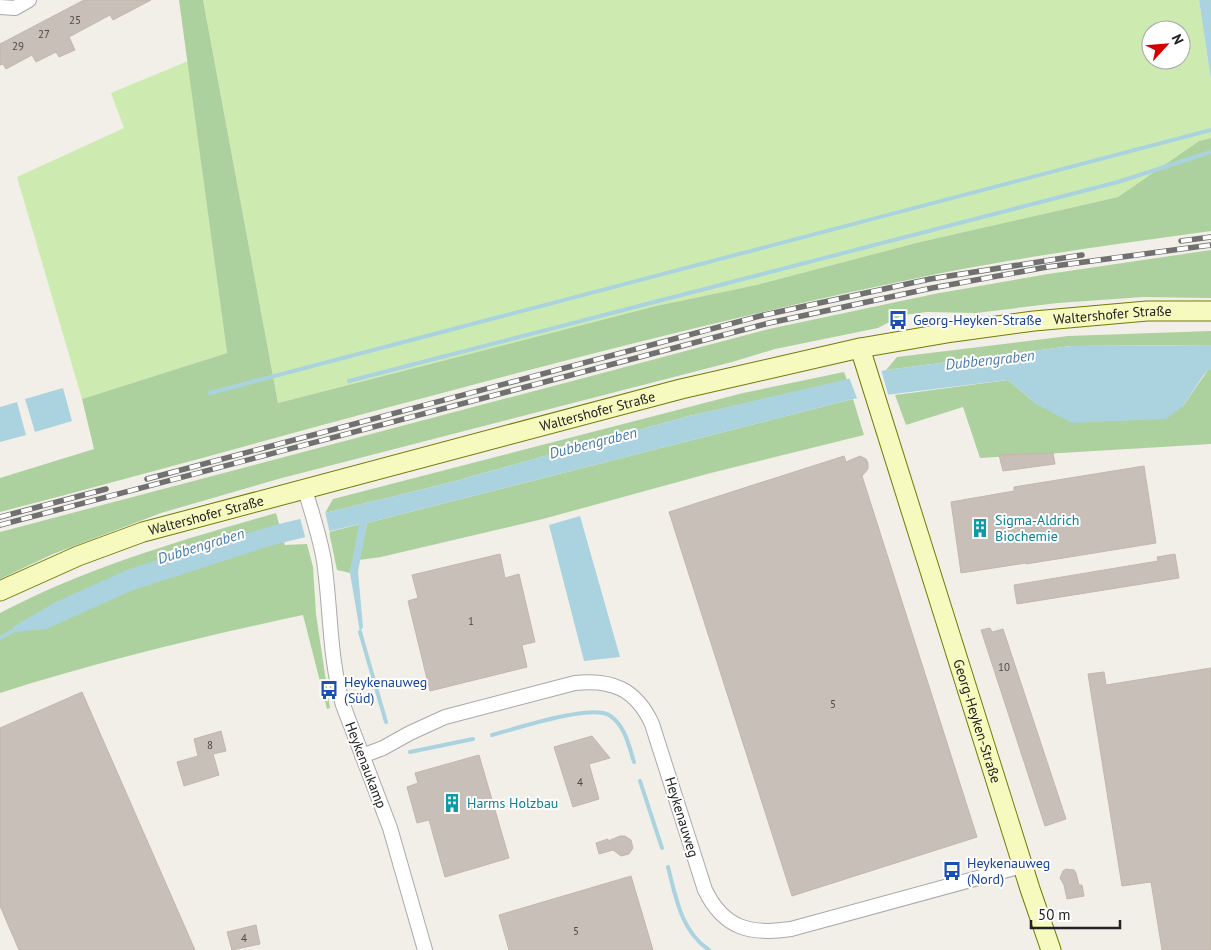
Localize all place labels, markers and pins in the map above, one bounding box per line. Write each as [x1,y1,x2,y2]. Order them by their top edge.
bus stop icon: Georg-Heyken-Straße [887,309,909,331]
place label: Georg-Heyken-Straße [913,311,1042,329]
place label: Sigma-Aldrich Biochemie [995,511,1079,545]
building icon: Sigma-Aldrich Biochemie [969,517,991,539]
place label: Heykenauweg (Süd) [344,673,427,707]
bus stop icon: Heykenauweg (Süd) [318,679,340,701]
building icon: Harms Holzbau [441,792,463,814]
place label: Harms Holzbau [467,794,558,812]
place label: Heykenauweg (Nord) [967,854,1050,888]
bus stop icon: Heykenauweg (Nord) [941,860,963,882]

